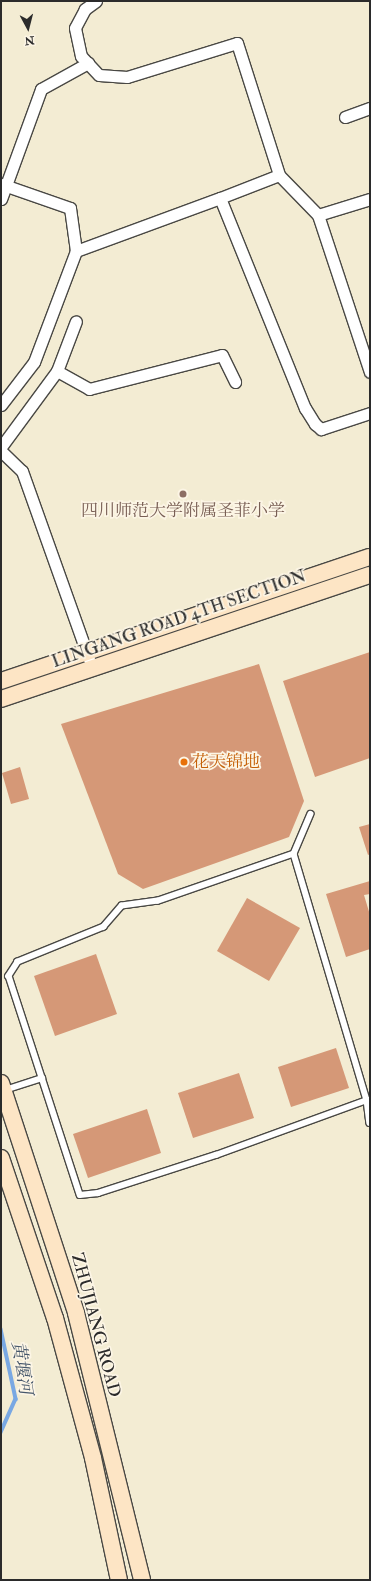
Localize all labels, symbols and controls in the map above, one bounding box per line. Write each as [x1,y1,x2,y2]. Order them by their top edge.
north arrow [8,8,48,48]
text: N [24,33,35,47]
marker: 四川师范大学附属圣菲小学 [178,489,188,499]
place label: 四川师范大学附属圣菲小学 [81,501,285,521]
street label: LINGANG ROAD 4TH SECTION [49,566,309,672]
place label: 花天锦地 [192,752,260,772]
marker: 花天锦地 [179,757,189,767]
street label: ZHUJIANG ROAD [67,1251,125,1399]
water label: 黄堰河 [6,1340,36,1396]

